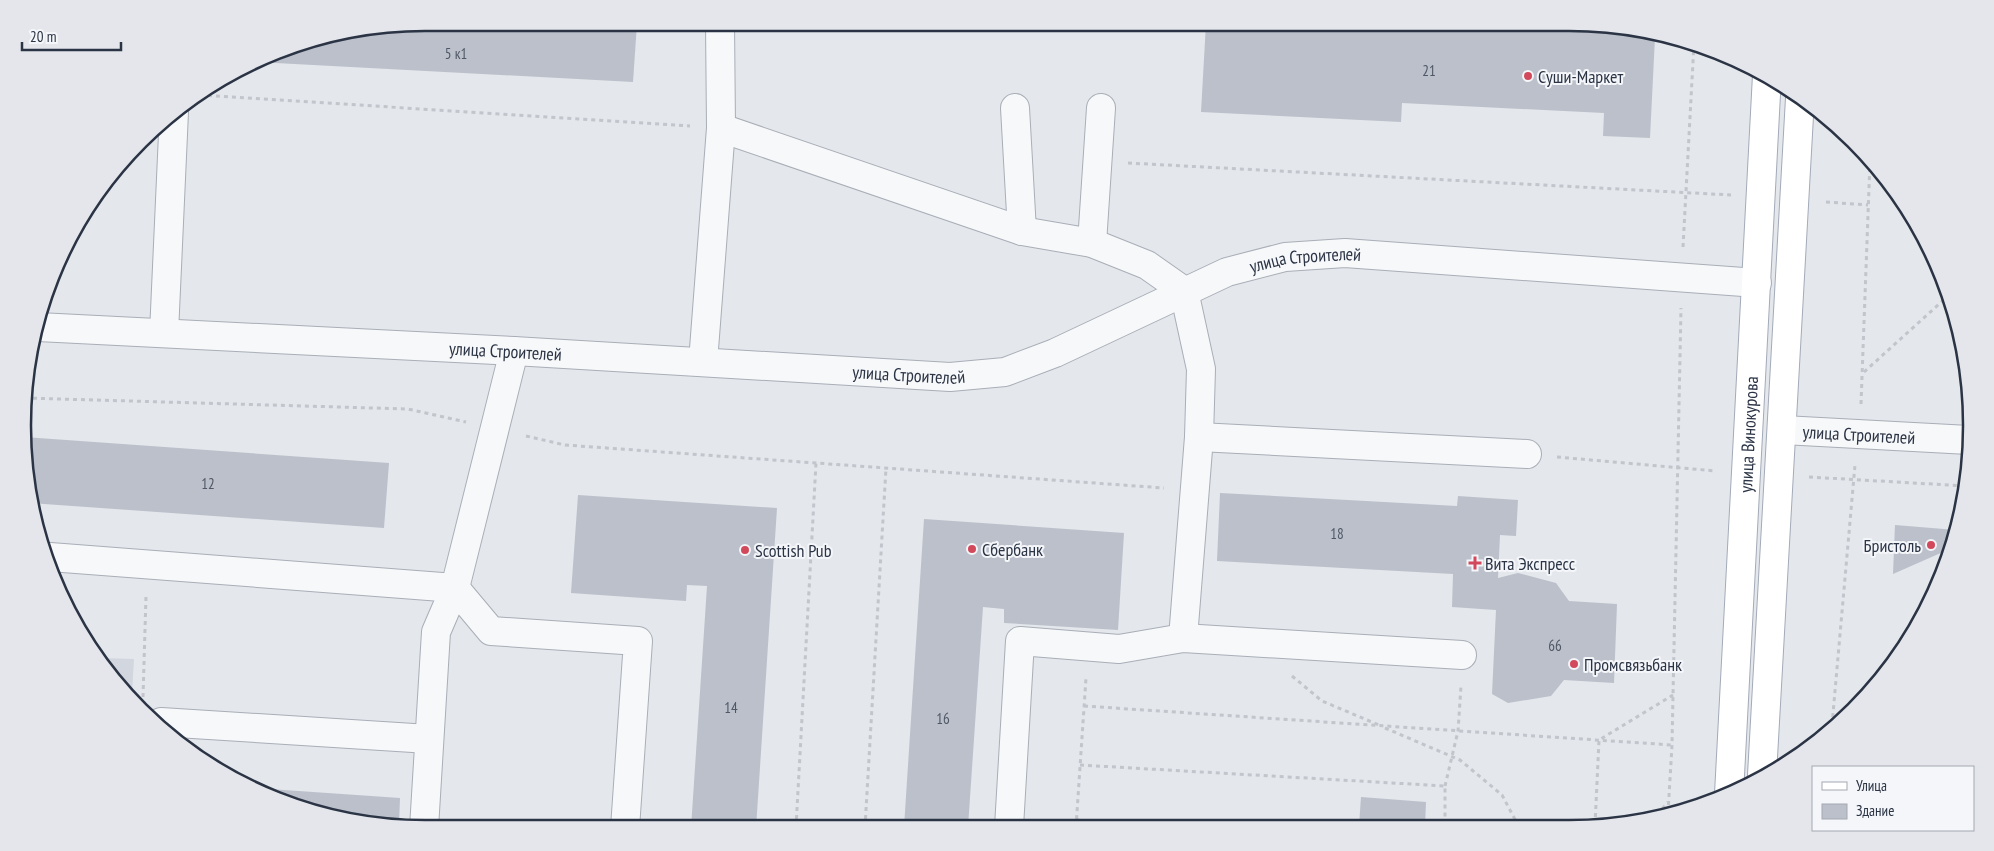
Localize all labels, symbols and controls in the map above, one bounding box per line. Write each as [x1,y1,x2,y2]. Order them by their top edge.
scale bar [22,20,121,52]
text: 20 m [30,27,56,46]
house number: 5 к1 [445,44,467,63]
house number: 21 [1422,61,1436,80]
place label: Суши-Маркет [1538,65,1623,88]
marker: Суши-Маркет [1522,70,1534,82]
street label: улица Строителей [1247,241,1362,277]
street label: улица Строителей [449,336,562,365]
street label: улица Строителей [852,360,966,388]
street label: улица Винокурова [1733,376,1763,493]
street label: улица Строителей [1802,420,1916,449]
house number: 12 [201,474,215,493]
house number: 18 [1330,524,1344,543]
place label: Бристоль [1864,534,1921,557]
place label: Сбербанк [982,538,1043,561]
place label: Scottish Pub [755,539,832,562]
marker: Бристоль [1925,539,1937,551]
marker: Сбербанк [966,543,978,555]
marker: Scottish Pub [739,544,751,556]
place label: Вита Экспресс [1485,552,1576,575]
marker: Вита Экспресс [1469,557,1481,569]
house number: 66 [1548,636,1562,655]
place label: Промсвязьбанк [1584,653,1682,676]
marker: Промсвязьбанк [1568,658,1580,670]
house number: 14 [724,698,738,717]
house number: 16 [936,709,950,728]
legend [1812,766,1974,831]
text: Улица [1856,776,1887,795]
text: Здание [1856,801,1894,820]

